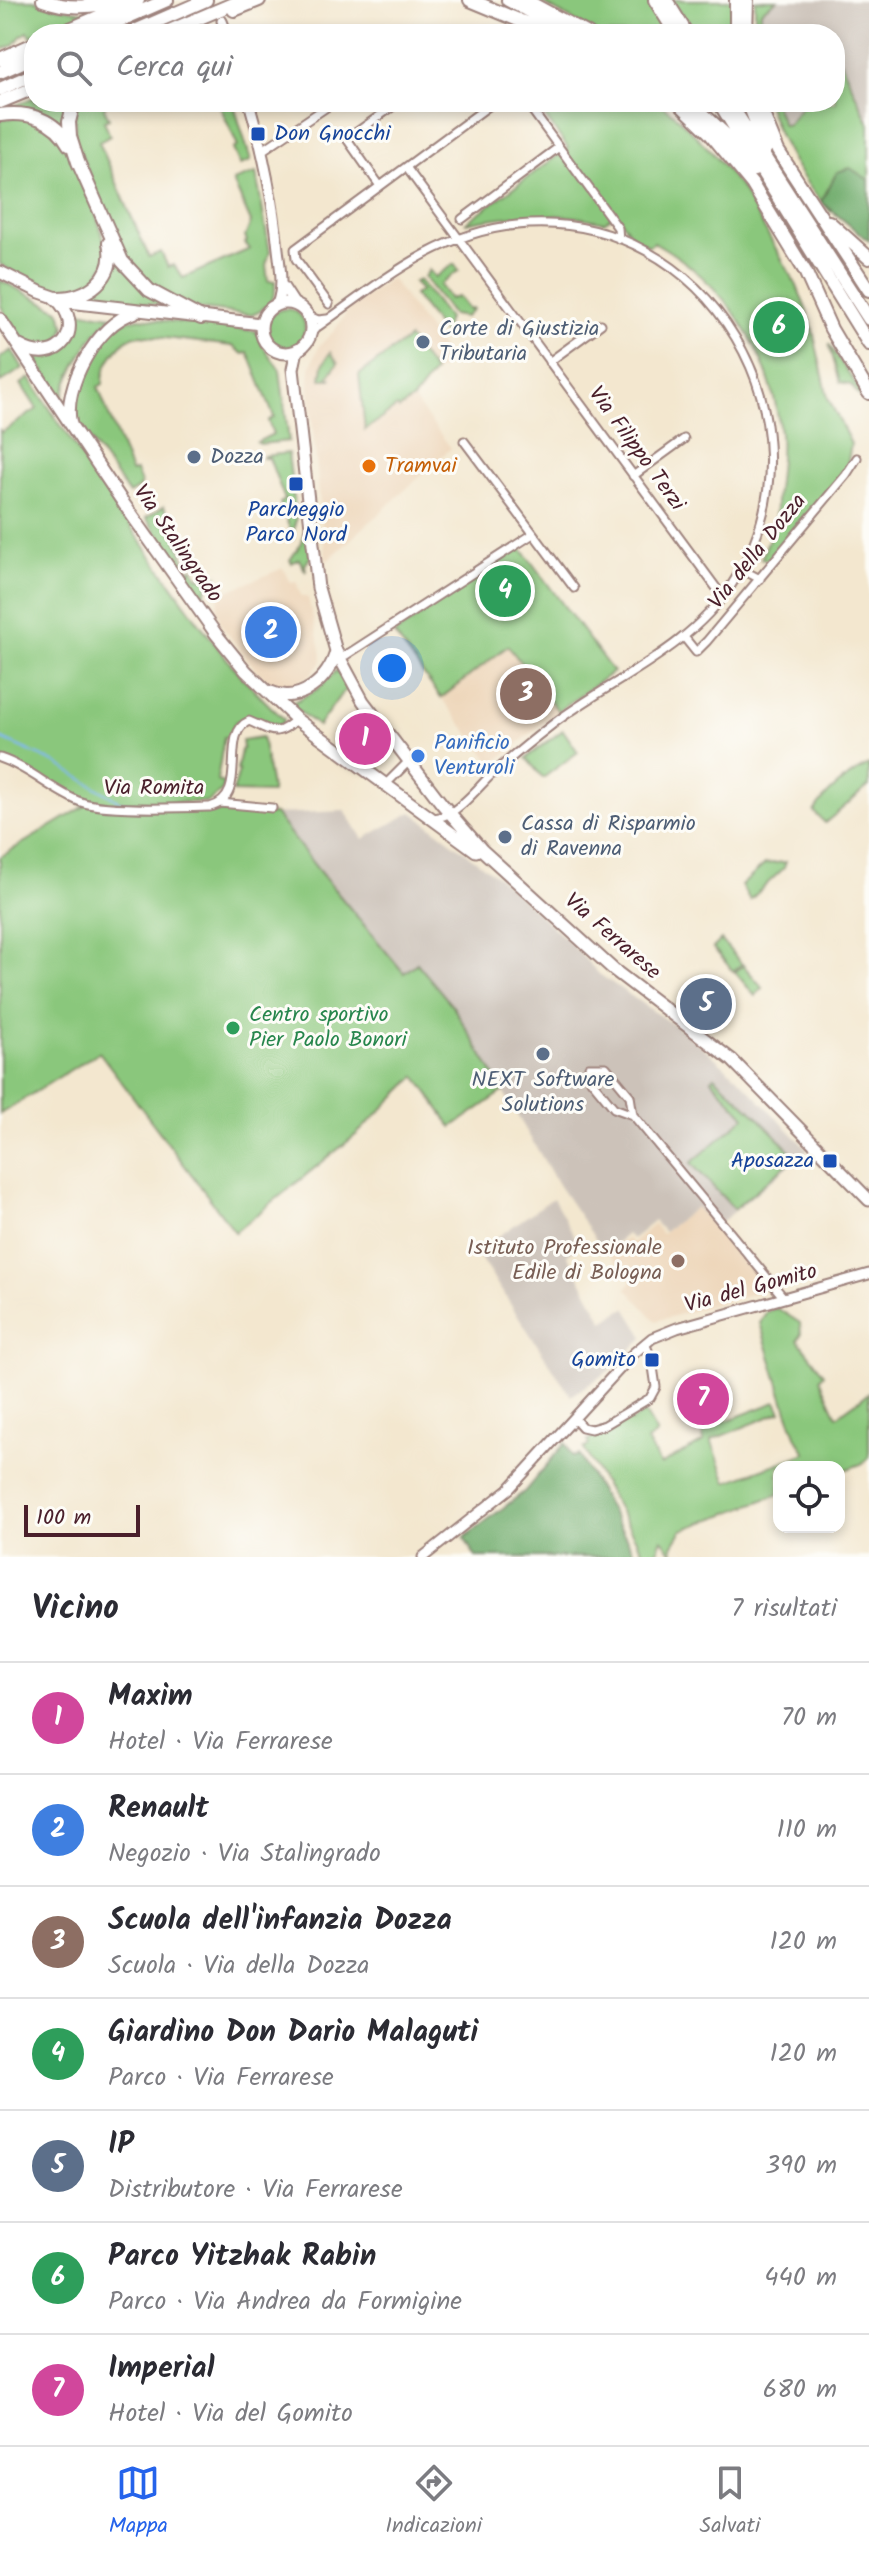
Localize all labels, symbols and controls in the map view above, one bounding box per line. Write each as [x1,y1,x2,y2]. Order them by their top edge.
search box [24,24,845,112]
text: Cerca qui [116,44,233,92]
icon: search [52,46,96,90]
place label: Don Gnocchi [274,117,391,152]
marker: Don Gnocchi [249,125,267,143]
pin: 6 [753,297,805,357]
place label: Corte di Giustizia Tributaria [439,312,599,372]
marker: Corte di Giustizia Tributaria [414,333,432,351]
street label: Via Filippo Terzi [579,379,694,519]
place label: Dozza [210,440,264,475]
marker: Dozza [185,448,203,466]
place label: Tramvai [385,449,457,484]
marker: Tramvai [360,457,378,475]
marker: Parcheggio Parco Nord [287,475,305,493]
street label: Via Stalingrado [123,477,231,611]
street label: Via della Dozza [700,486,816,618]
place label: Parcheggio Parco Nord [245,493,348,553]
pin: 4 [479,561,531,621]
pin: 2 [245,602,297,662]
your location [372,648,412,688]
pin: 3 [500,664,552,724]
pin: 1 [339,709,391,769]
place label: Panificio Venturoli [434,726,515,786]
marker: Panificio Venturoli [409,747,427,765]
street label: Via Romita [104,771,204,806]
place label: Cassa di Risparmio di Ravenna [521,807,696,867]
marker: Cassa di Risparmio di Ravenna [496,828,514,846]
street label: Via Ferrarese [556,885,668,989]
pin: 5 [680,974,732,1034]
place label: Centro sportivo Pier Paolo Bonori [249,998,408,1058]
marker: Centro sportivo Pier Paolo Bonori [224,1019,242,1037]
marker: NEXT Software Solutions [534,1045,552,1063]
place label: NEXT Software Solutions [472,1063,615,1123]
place label: Aposazza [731,1144,814,1179]
marker: Aposazza [821,1152,839,1170]
place label: Istituto Professionale Edile di Bologna [467,1231,662,1291]
marker: Istituto Professionale Edile di Bologna [669,1252,687,1270]
street label: Via del Gomito [681,1255,821,1323]
place label: Gomito [571,1343,636,1378]
marker: Gomito [643,1351,661,1369]
pin: 7 [677,1369,729,1429]
map controls [773,1461,845,1533]
button: locate [773,1461,845,1533]
scale bar [24,1501,140,1537]
text: 100 m [36,1501,91,1536]
text: Vicino [32,1582,119,1636]
text: 7 risultati [731,1588,837,1630]
text: Maxim [108,1673,193,1721]
text: 1 [54,1697,62,1739]
text: 70 m [781,1697,837,1739]
text: Hotel · Via Ferrarese [108,1721,333,1763]
text: Renault [108,1785,209,1833]
text: 2 [50,1809,66,1851]
text: 110 m [777,1809,837,1851]
text: Negozio · Via Stalingrado [108,1833,381,1875]
text: Scuola dell'infanzia Dozza [108,1897,452,1945]
text: 3 [51,1921,65,1963]
text: 120 m [770,1921,837,1963]
text: Scuola · Via della Dozza [108,1945,370,1987]
text: Giardino Don Dario Malaguti [108,2009,478,2057]
text: 4 [51,2033,65,2075]
text: 120 m [770,2033,837,2075]
text: Parco · Via Ferrarese [108,2057,334,2099]
text: IP [108,2121,134,2169]
text: 5 [51,2145,65,2187]
text: 390 m [765,2145,837,2187]
text: Distributore · Via Ferrarese [108,2169,403,2211]
text: Parco Yitzhak Rabin [108,2233,376,2281]
text: 6 [51,2257,65,2299]
text: 440 m [764,2257,837,2299]
text: Parco · Via Andrea da Formigine [108,2281,462,2323]
text: Imperial [108,2345,215,2393]
text: 7 [52,2369,64,2411]
text: 680 m [763,2369,837,2411]
text: Hotel · Via del Gomito [108,2393,353,2435]
tab: Mappa [109,2461,168,2544]
tab: Indicazioni [385,2461,482,2544]
tab: Salvati [700,2461,760,2544]

